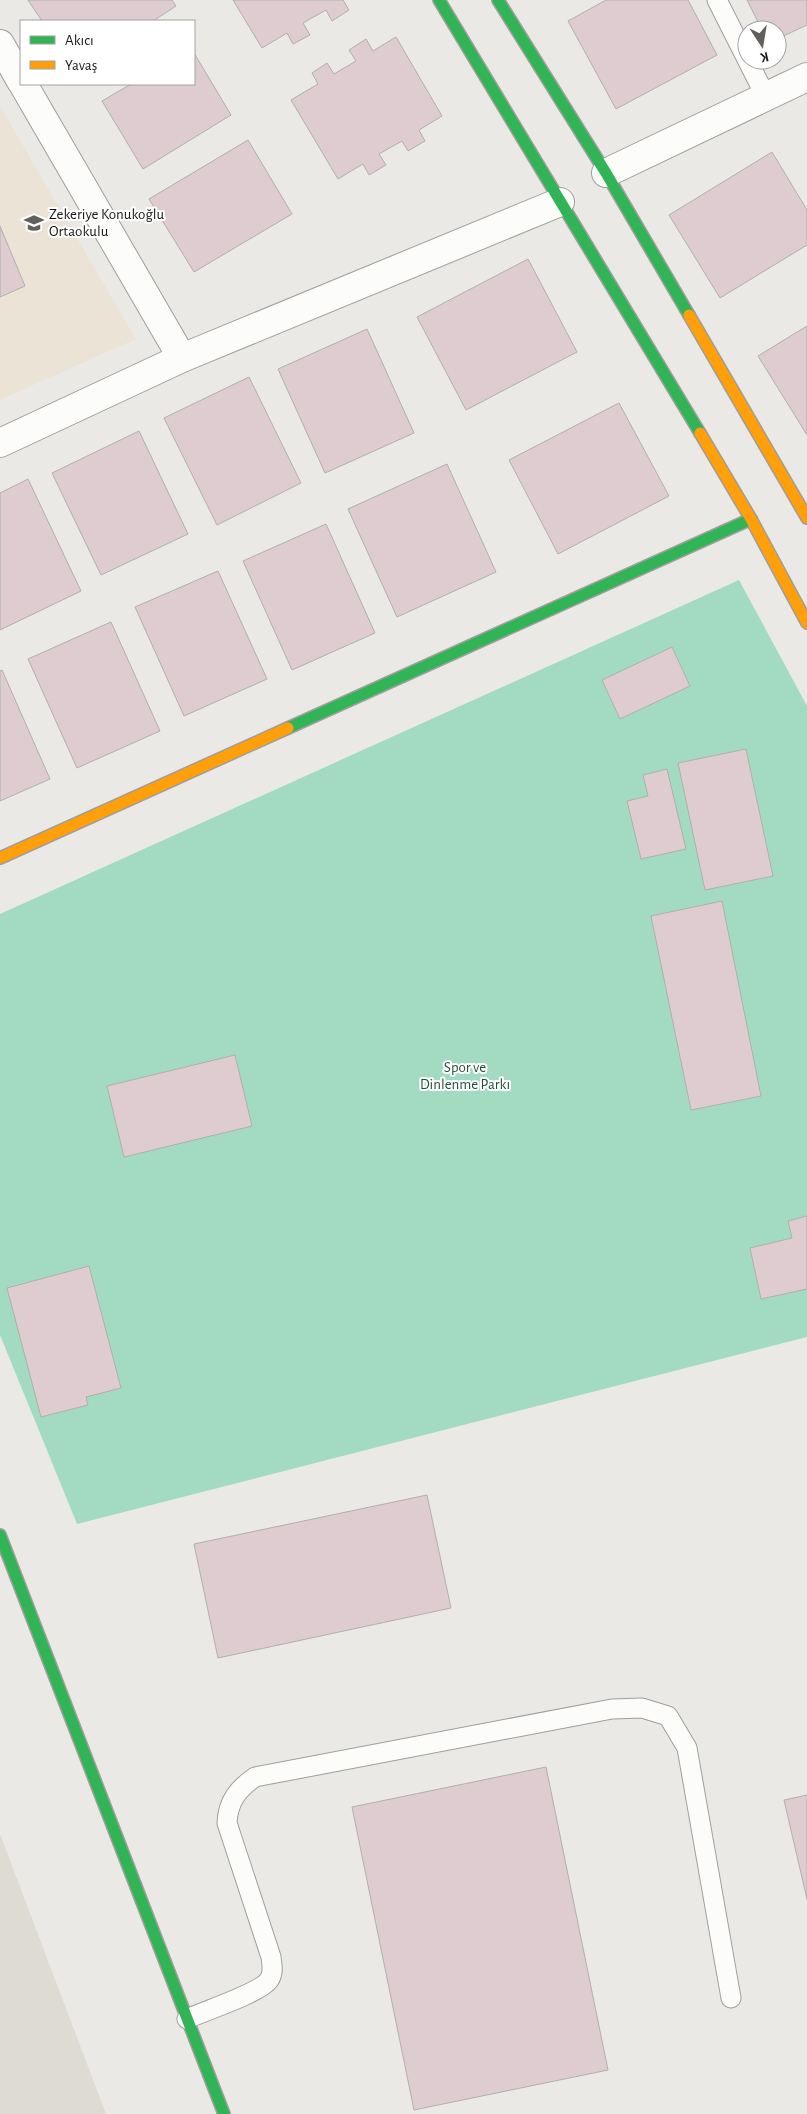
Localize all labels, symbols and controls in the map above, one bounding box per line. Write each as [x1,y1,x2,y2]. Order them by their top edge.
legend [20,20,195,85]
north arrow [737,20,787,70]
text: Akıcı [65,33,94,48]
text: K [758,49,770,65]
text: Yavaş [65,58,97,73]
place label: Zekeriye Konukoğlu Ortaokulu [49,207,164,239]
school or university icon: Zekeriye Konukoğlu Ortaokulu [23,212,45,234]
park label: Spor ve Dinlenme Parkı [420,1060,510,1092]

